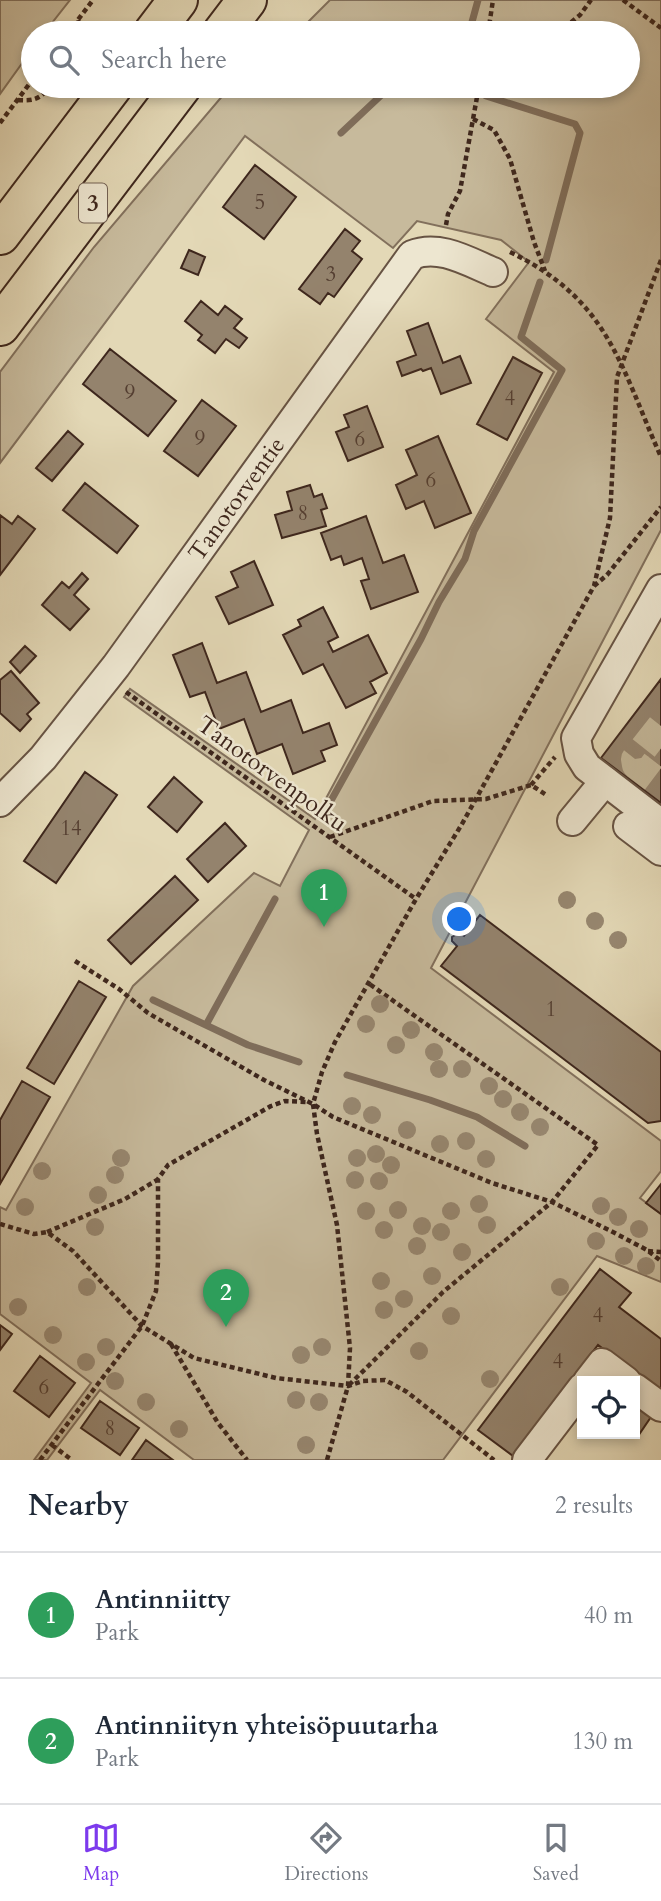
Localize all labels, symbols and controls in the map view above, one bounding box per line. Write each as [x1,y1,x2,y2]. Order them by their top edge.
search box [21,21,640,98]
icon: search [45,41,83,79]
text: Search here [101,42,227,77]
road number: 3 [79,184,107,222]
house number: 5 [255,188,265,217]
house number: 3 [326,260,336,289]
house number: 9 [125,378,136,407]
house number: 4 [505,384,516,413]
house number: 9 [195,424,206,453]
house number: 6 [355,425,365,454]
street label: Tanotorventie [180,430,292,568]
house number: 6 [426,466,436,495]
house number: 8 [298,499,308,528]
street label: Tanotorvenpolku [190,708,354,840]
house number: 14 [60,814,82,843]
pin: 1 [301,869,347,927]
your location [442,902,476,936]
house number: 1 [546,995,556,1024]
pin: 2 [203,1269,249,1327]
house number: 4 [593,1301,604,1330]
house number: 4 [553,1347,564,1376]
house number: 6 [39,1373,49,1402]
map controls [577,1376,640,1439]
button: locate [577,1376,640,1439]
house number: 8 [105,1414,115,1443]
text: Nearby [28,1485,129,1526]
text: 2 results [555,1490,633,1521]
text: Antinniitty [95,1582,231,1617]
text: 1 [45,1600,57,1631]
text: 40 m [584,1600,633,1631]
text: Park [95,1617,139,1648]
text: Antinniityn yhteisöpuutarha [95,1708,438,1743]
text: 2 [45,1726,57,1757]
text: 130 m [572,1726,633,1757]
text: Park [95,1743,139,1774]
tab: Map [82,1819,120,1887]
tab: Directions [285,1819,368,1887]
tab: Saved [533,1819,579,1887]

